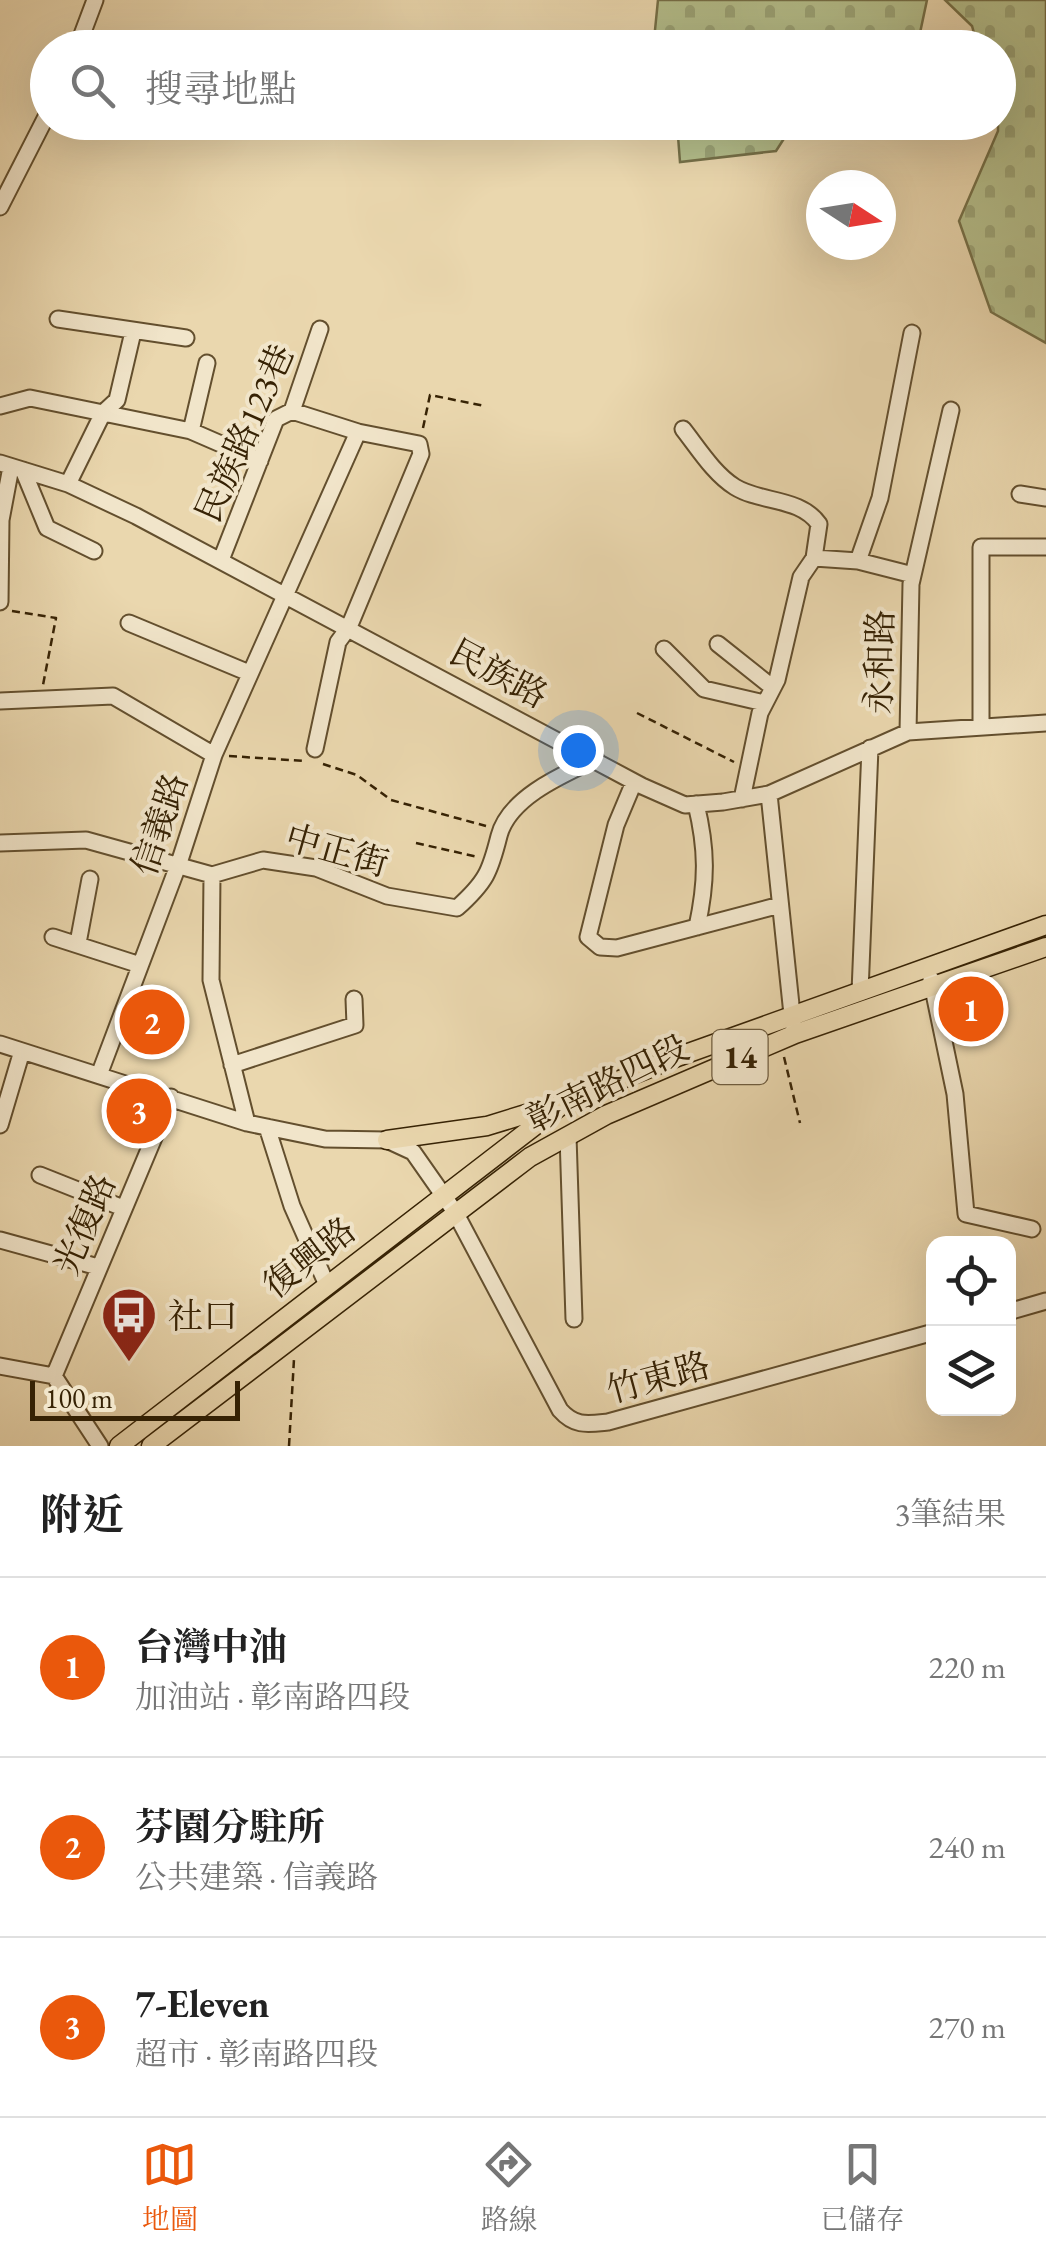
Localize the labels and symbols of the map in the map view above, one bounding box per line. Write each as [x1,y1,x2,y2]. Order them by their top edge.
north arrow [806,170,896,260]
street label: 民族路123巷 [185,337,303,529]
street label: 永和路 [856,609,902,715]
street label: 民族路 [442,628,556,718]
your location [553,725,604,776]
street label: 信義路 [121,767,197,881]
street label: 中正街 [280,814,394,886]
pin: 1 [938,972,1004,1046]
pin: 2 [120,984,184,1060]
street label: 彰南路四段 [518,1024,696,1142]
road number: 14 [712,1030,768,1084]
pin: 3 [106,1074,172,1148]
street label: 光復路 [43,1167,125,1281]
street label: 復興路 [254,1207,364,1307]
bus stop icon: 社口 [99,1285,159,1364]
place label: 社口 [168,1293,238,1338]
street label: 竹東路 [601,1342,715,1412]
scale bar [30,1376,240,1420]

